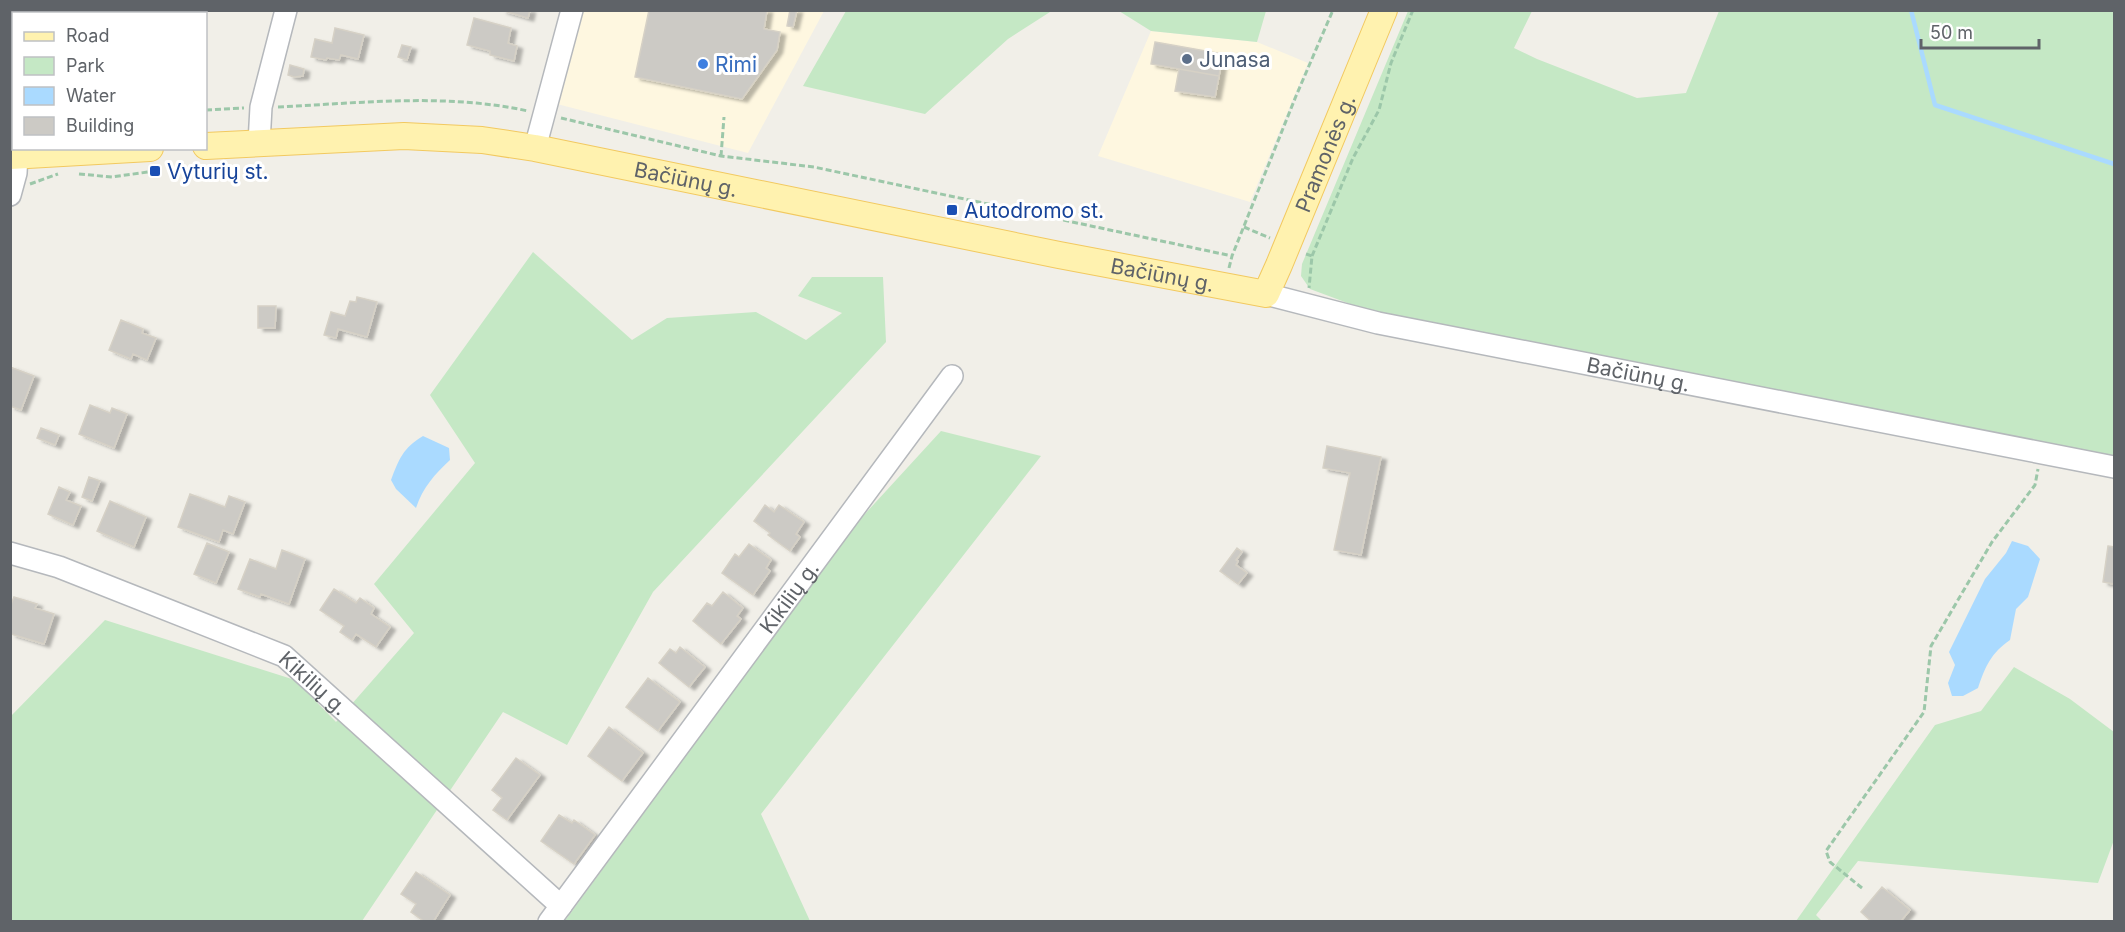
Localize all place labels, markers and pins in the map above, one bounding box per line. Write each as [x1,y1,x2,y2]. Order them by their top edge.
place label: Junasa [1199,47,1270,72]
place label: Rimi [715,52,757,77]
marker: Junasa [1180,52,1194,66]
marker: Rimi [696,57,710,71]
place label: Vyturių st. [167,159,269,184]
marker: Vyturių st. [148,164,162,178]
place label: Autodromo st. [964,198,1104,223]
marker: Autodromo st. [945,203,959,217]

